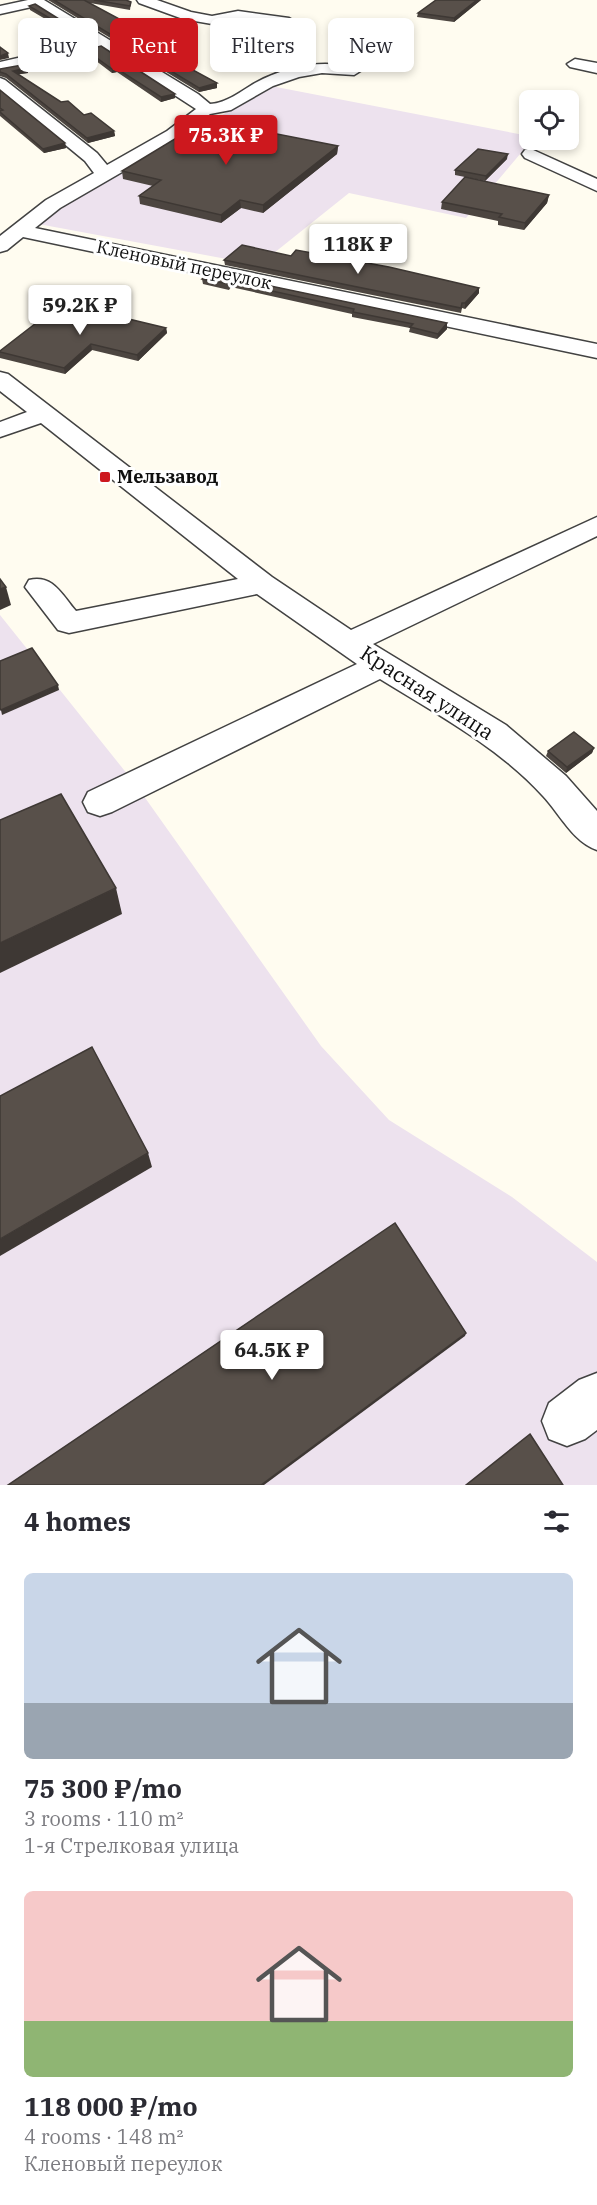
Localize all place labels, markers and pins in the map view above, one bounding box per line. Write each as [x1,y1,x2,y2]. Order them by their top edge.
pin: 75.3K ₽ [171,115,281,166]
pin: 118K ₽ [309,224,407,275]
pin: 59.2K ₽ [25,285,135,336]
place label: Мельзавод [117,465,218,488]
marker: Мельзавод [98,470,112,484]
pin: 64.5K ₽ [217,1330,327,1381]

